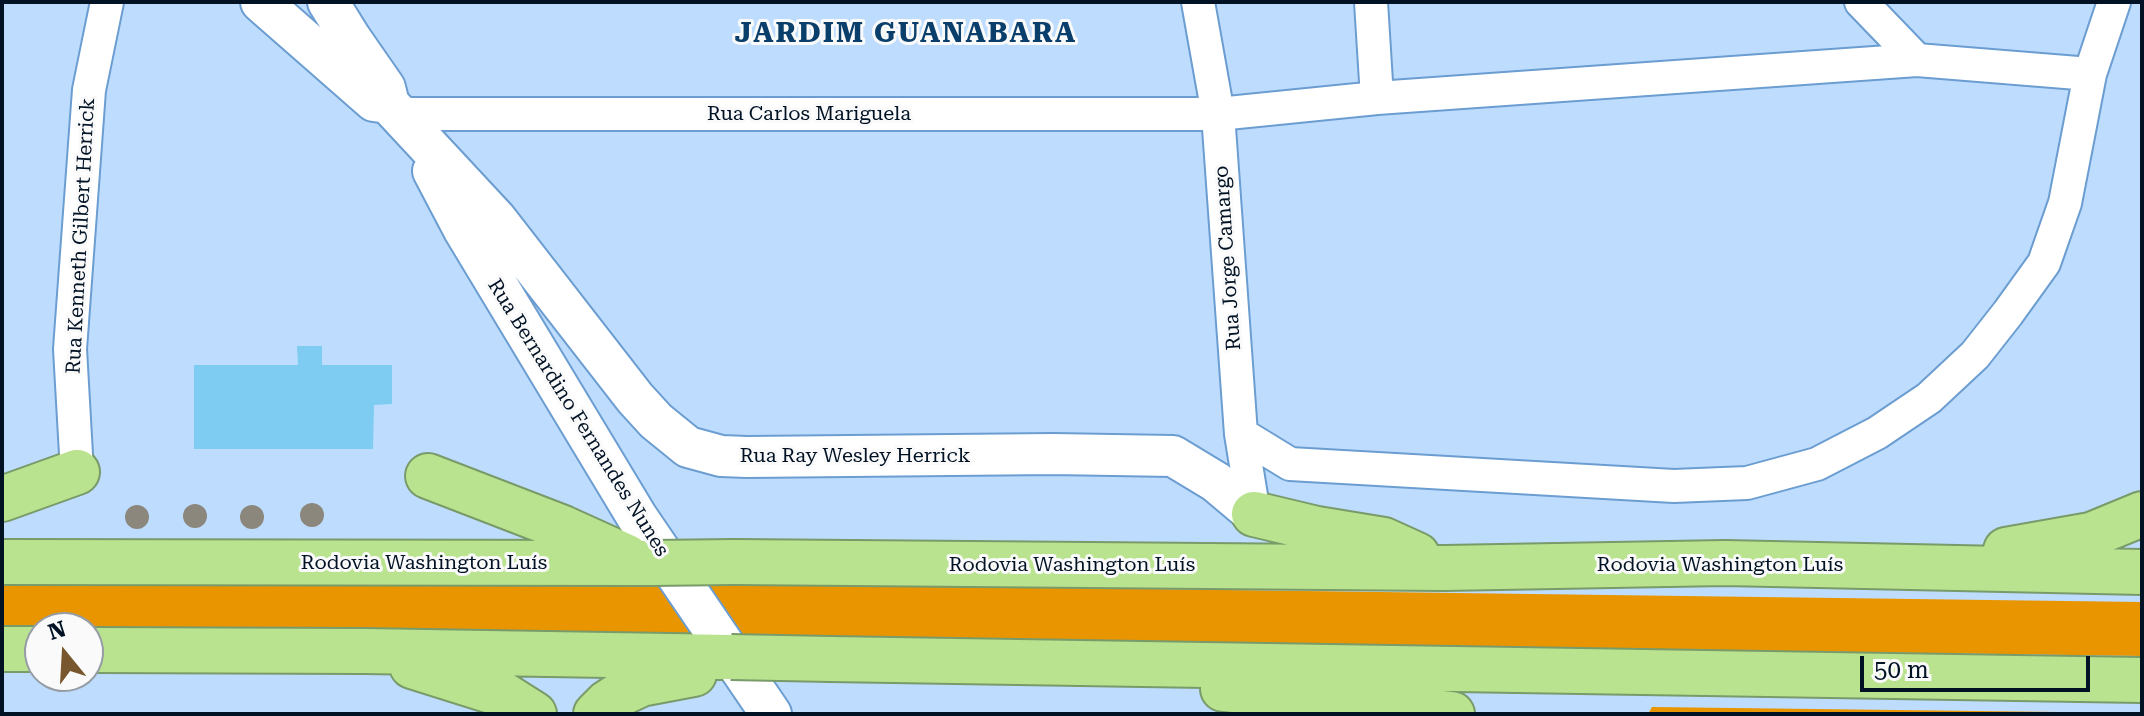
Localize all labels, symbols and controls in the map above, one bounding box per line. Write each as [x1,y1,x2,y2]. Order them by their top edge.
district label: JARDIM GUANABARA [735,17,1077,51]
street label: Rua Kenneth Gilbert Herrick [62,97,100,375]
street label: Rua Carlos Mariguela [707,102,911,126]
street label: Rua Jorge Camargo [1210,165,1246,351]
street label: Rua Bernardino Fernandes Nunes [482,275,674,561]
street label: Rua Ray Wesley Herrick [740,444,970,468]
street label: Rodovia Washington Luís [301,551,547,575]
street label: Rodovia Washington Luís [949,553,1195,577]
street label: Rodovia Washington Luís [1597,553,1843,577]
north arrow [24,612,104,692]
text: N [45,616,69,645]
scale bar [1864,640,2094,690]
text: 50 m [1874,656,1929,684]

